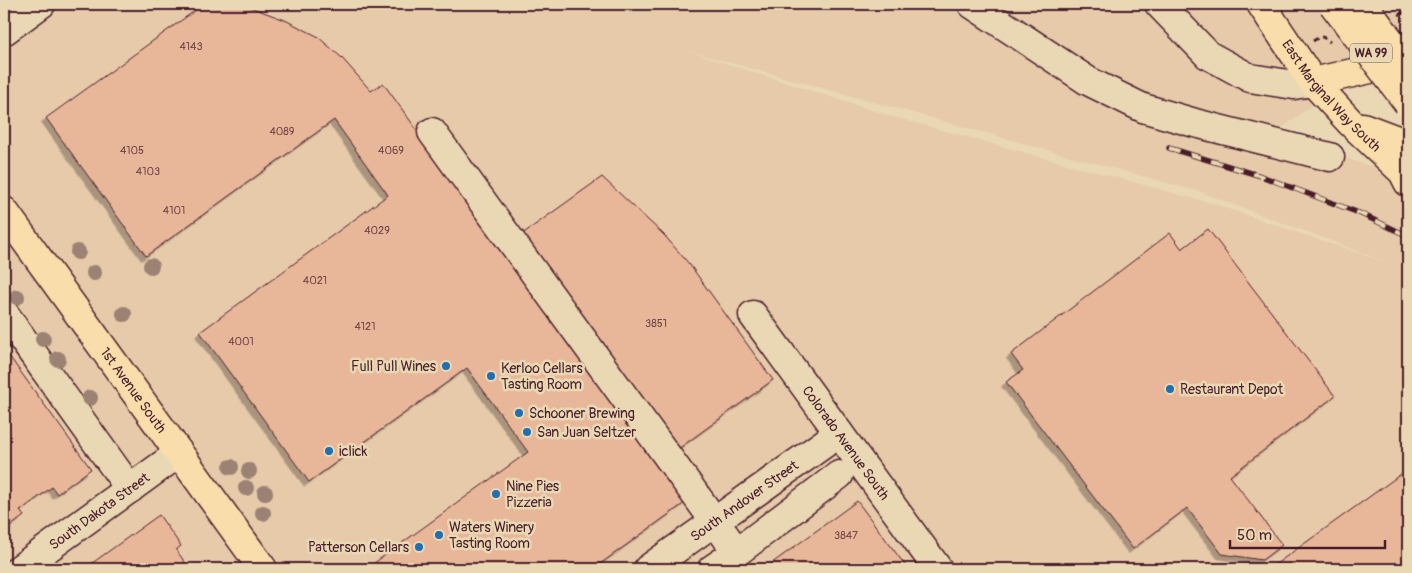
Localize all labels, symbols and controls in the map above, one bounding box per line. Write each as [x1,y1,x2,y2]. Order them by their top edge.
street label: East Marginal Way South [1278,37,1384,156]
house number: 4143 [179,40,203,53]
road number: WA 99 [1350,44,1392,62]
house number: 4089 [269,125,295,138]
house number: 4105 [120,144,144,157]
house number: 4069 [378,144,404,157]
house number: 4103 [136,165,160,178]
house number: 4101 [163,204,185,217]
house number: 4029 [364,224,390,237]
house number: 4021 [303,274,327,287]
house number: 3851 [645,317,667,330]
house number: 4121 [354,320,376,333]
house number: 4001 [228,335,254,348]
street label: 1st Avenue South [96,344,170,436]
place label: Full Pull Wines [351,358,437,375]
marker: Full Pull Wines [440,360,452,372]
place label: Kerloo Cellars Tasting Room [501,360,583,393]
marker: Kerloo Cellars Tasting Room [485,370,497,382]
place label: Restaurant Depot [1180,381,1284,398]
street label: Colorado Avenue South [798,383,893,503]
marker: Restaurant Depot [1164,383,1176,395]
place label: Schooner Brewing [529,405,635,422]
marker: Schooner Brewing [513,407,525,419]
place label: San Juan Seltzer [537,424,636,441]
marker: San Juan Seltzer [521,426,533,438]
place label: iclick [339,443,368,460]
marker: iclick [323,445,335,457]
street label: South Andover Street [687,457,802,545]
street label: South Dakota Street [46,469,153,553]
place label: Nine Pies Pizzeria [506,478,560,511]
marker: Nine Pies Pizzeria [490,488,502,500]
scale bar [1230,518,1384,550]
place label: Waters Winery Tasting Room [449,519,534,552]
text: 50 m [1237,526,1272,545]
marker: Waters Winery Tasting Room [433,529,445,541]
house number: 3847 [834,529,858,542]
place label: Patterson Cellars [308,539,410,556]
marker: Patterson Cellars [413,541,425,553]

